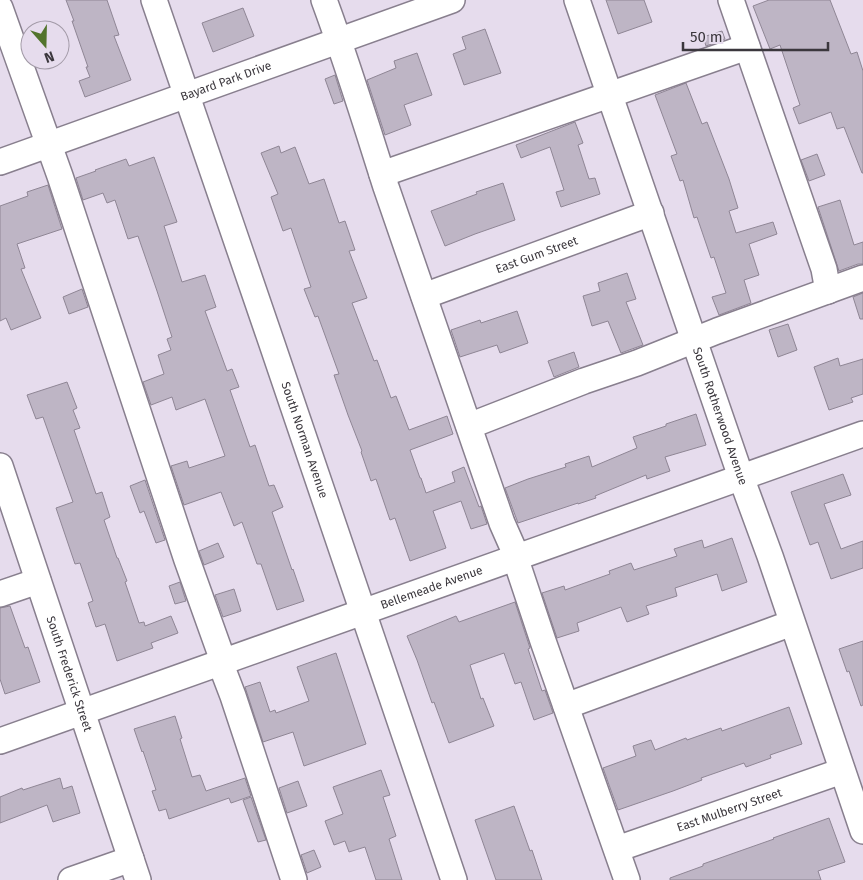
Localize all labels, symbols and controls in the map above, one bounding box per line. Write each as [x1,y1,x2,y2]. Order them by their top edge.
north arrow [20,20,70,70]
scale bar [683,20,828,52]
text: 50 m [690,28,723,46]
text: N [42,47,57,66]
street label: Bayard Park Drive [179,58,273,104]
street label: East Gum Street [494,233,580,276]
street label: South Rotherwood Avenue [690,345,750,487]
street label: South Norman Avenue [278,380,331,500]
street label: Bellemeade Avenue [379,563,484,612]
street label: South Frederick Street [43,614,95,734]
street label: East Mulberry Street [675,785,784,835]

